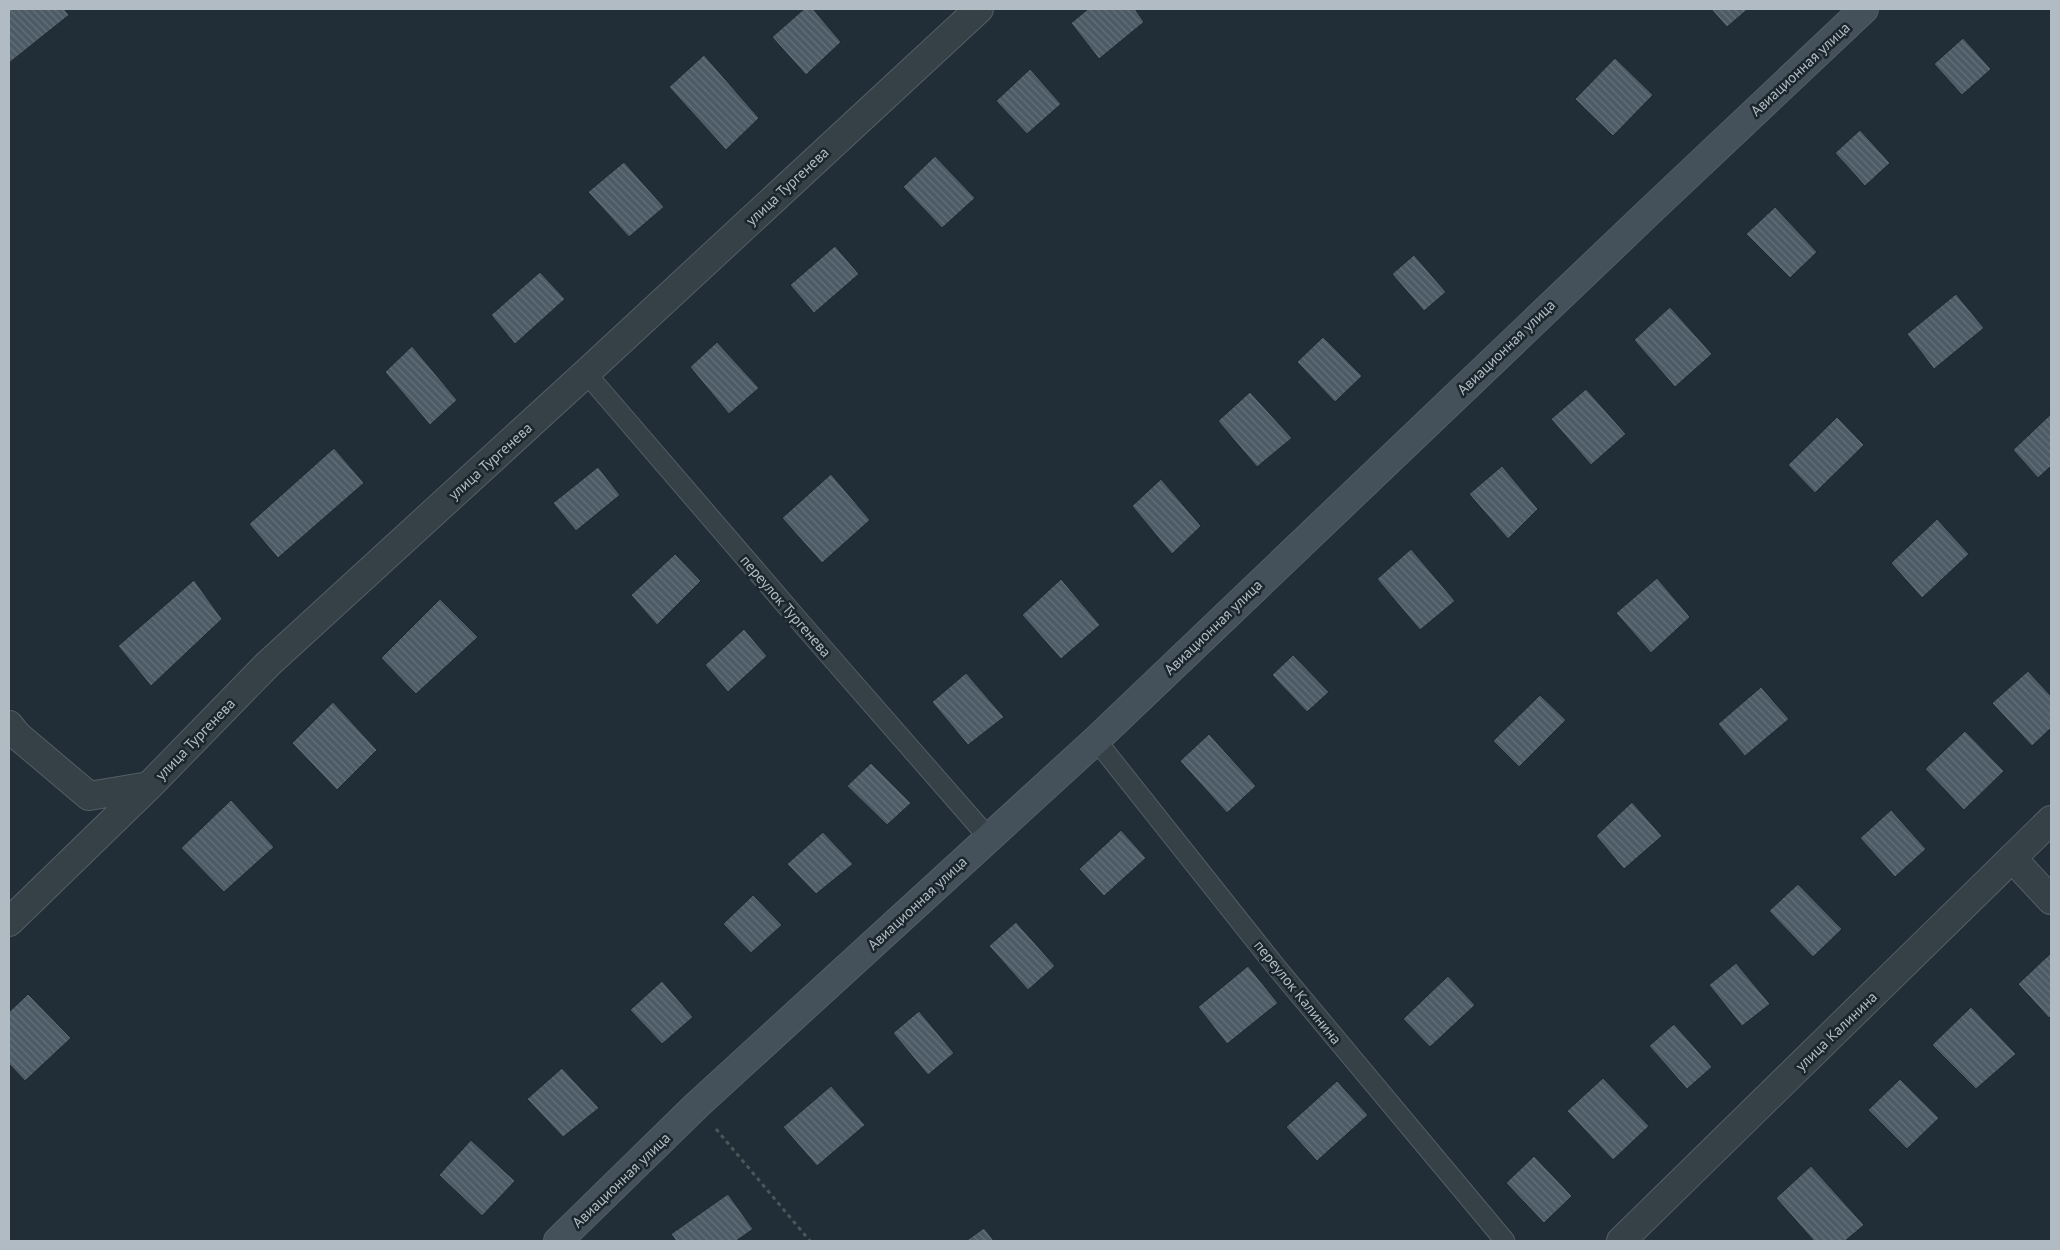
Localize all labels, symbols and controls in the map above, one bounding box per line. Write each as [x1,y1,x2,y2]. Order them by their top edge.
street label: Авиационная улица [1746,18,1854,120]
street label: улица Тургенева [741,143,833,229]
street label: Авиационная улица [1453,295,1559,399]
street label: улица Тургенева [444,418,536,504]
street label: переулок Тургенева [736,551,836,661]
street label: Авиационная улица [1160,575,1266,679]
street label: улица Тургенева [151,694,239,784]
street label: Авиационная улица [863,852,971,954]
street label: переулок Калинина [1250,936,1346,1048]
street label: улица Калинина [1791,987,1881,1075]
street label: Авиационная улица [568,1128,674,1232]

